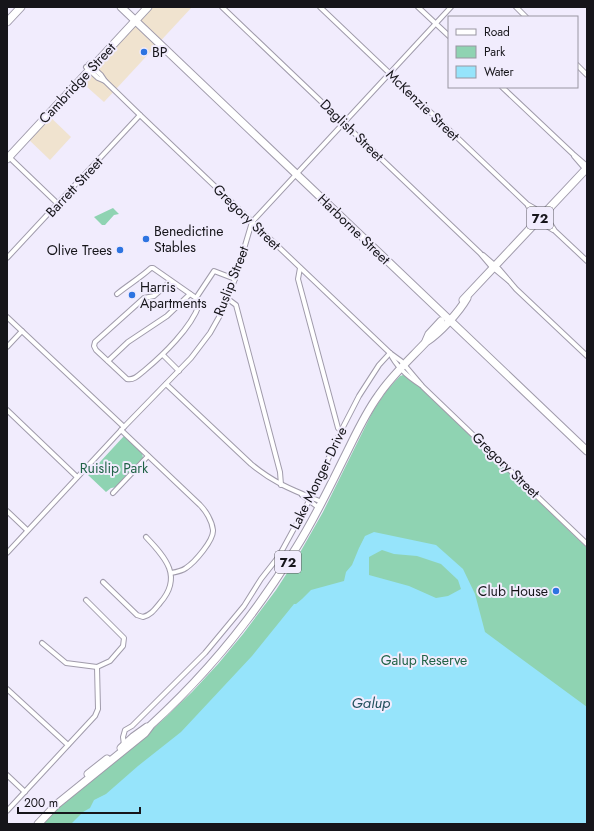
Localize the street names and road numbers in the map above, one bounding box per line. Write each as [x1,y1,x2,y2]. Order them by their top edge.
street label: Cambridge Street [34,38,120,128]
street label: McKenzie Street [382,65,465,146]
street label: Daglish Street [316,94,389,166]
street label: Barrett Street [41,152,107,221]
street label: Gregory Street [209,179,286,255]
street label: Harborne Street [313,189,395,269]
road number: 72 [527,207,553,229]
street label: Ruslip Street [209,243,254,319]
street label: Lake Monger Drive [284,423,352,533]
street label: Gregory Street [468,427,545,503]
road number: 72 [275,551,301,573]

